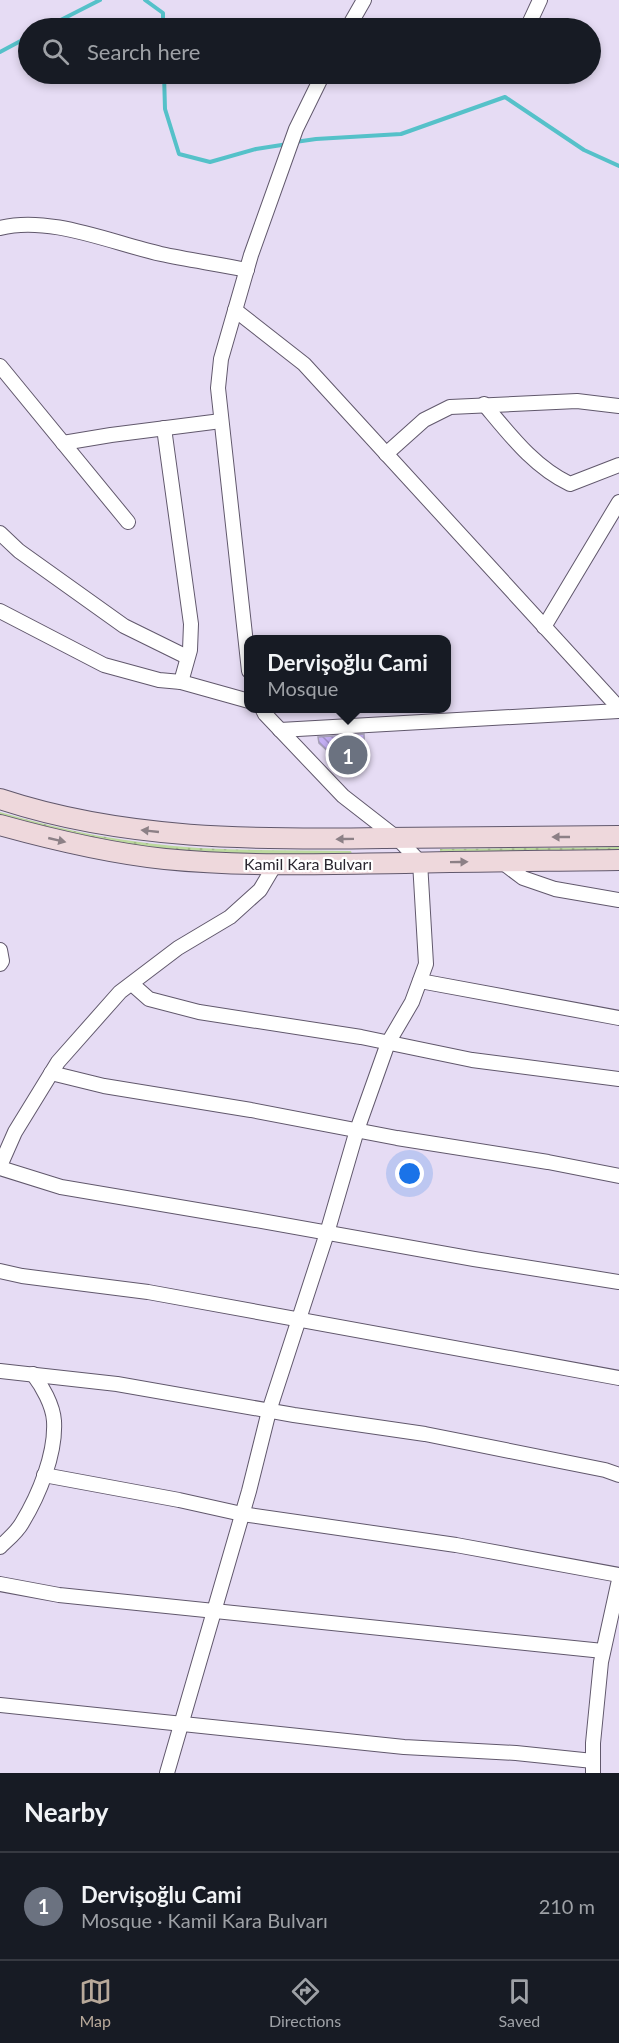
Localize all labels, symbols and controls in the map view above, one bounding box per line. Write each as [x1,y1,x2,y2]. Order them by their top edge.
search box [18,18,601,84]
icon: search [39,35,72,68]
text: Search here [87,38,200,65]
popup [244,635,451,713]
text: Dervişoğlu Cami [267,649,428,676]
text: Mosque [267,676,338,700]
pin: 1 [328,732,368,777]
one-way arrow [140,826,159,836]
one-way arrow [551,832,570,842]
one-way arrow [335,834,354,844]
one-way arrow [47,835,66,845]
street label: Kamil Kara Bulvarı [244,854,372,873]
one-way arrow [450,857,469,867]
your location [395,1159,424,1188]
text: Nearby [24,1796,109,1828]
text: Dervişoğlu Cami [81,1881,242,1908]
text: 1 [38,1894,49,1918]
text: 210 m [539,1894,595,1918]
text: Mosque · Kamil Kara Bulvarı [81,1908,328,1932]
tab: Map [79,1975,112,2030]
tab: Directions [269,1975,341,2030]
tab: Saved [499,1975,540,2030]

